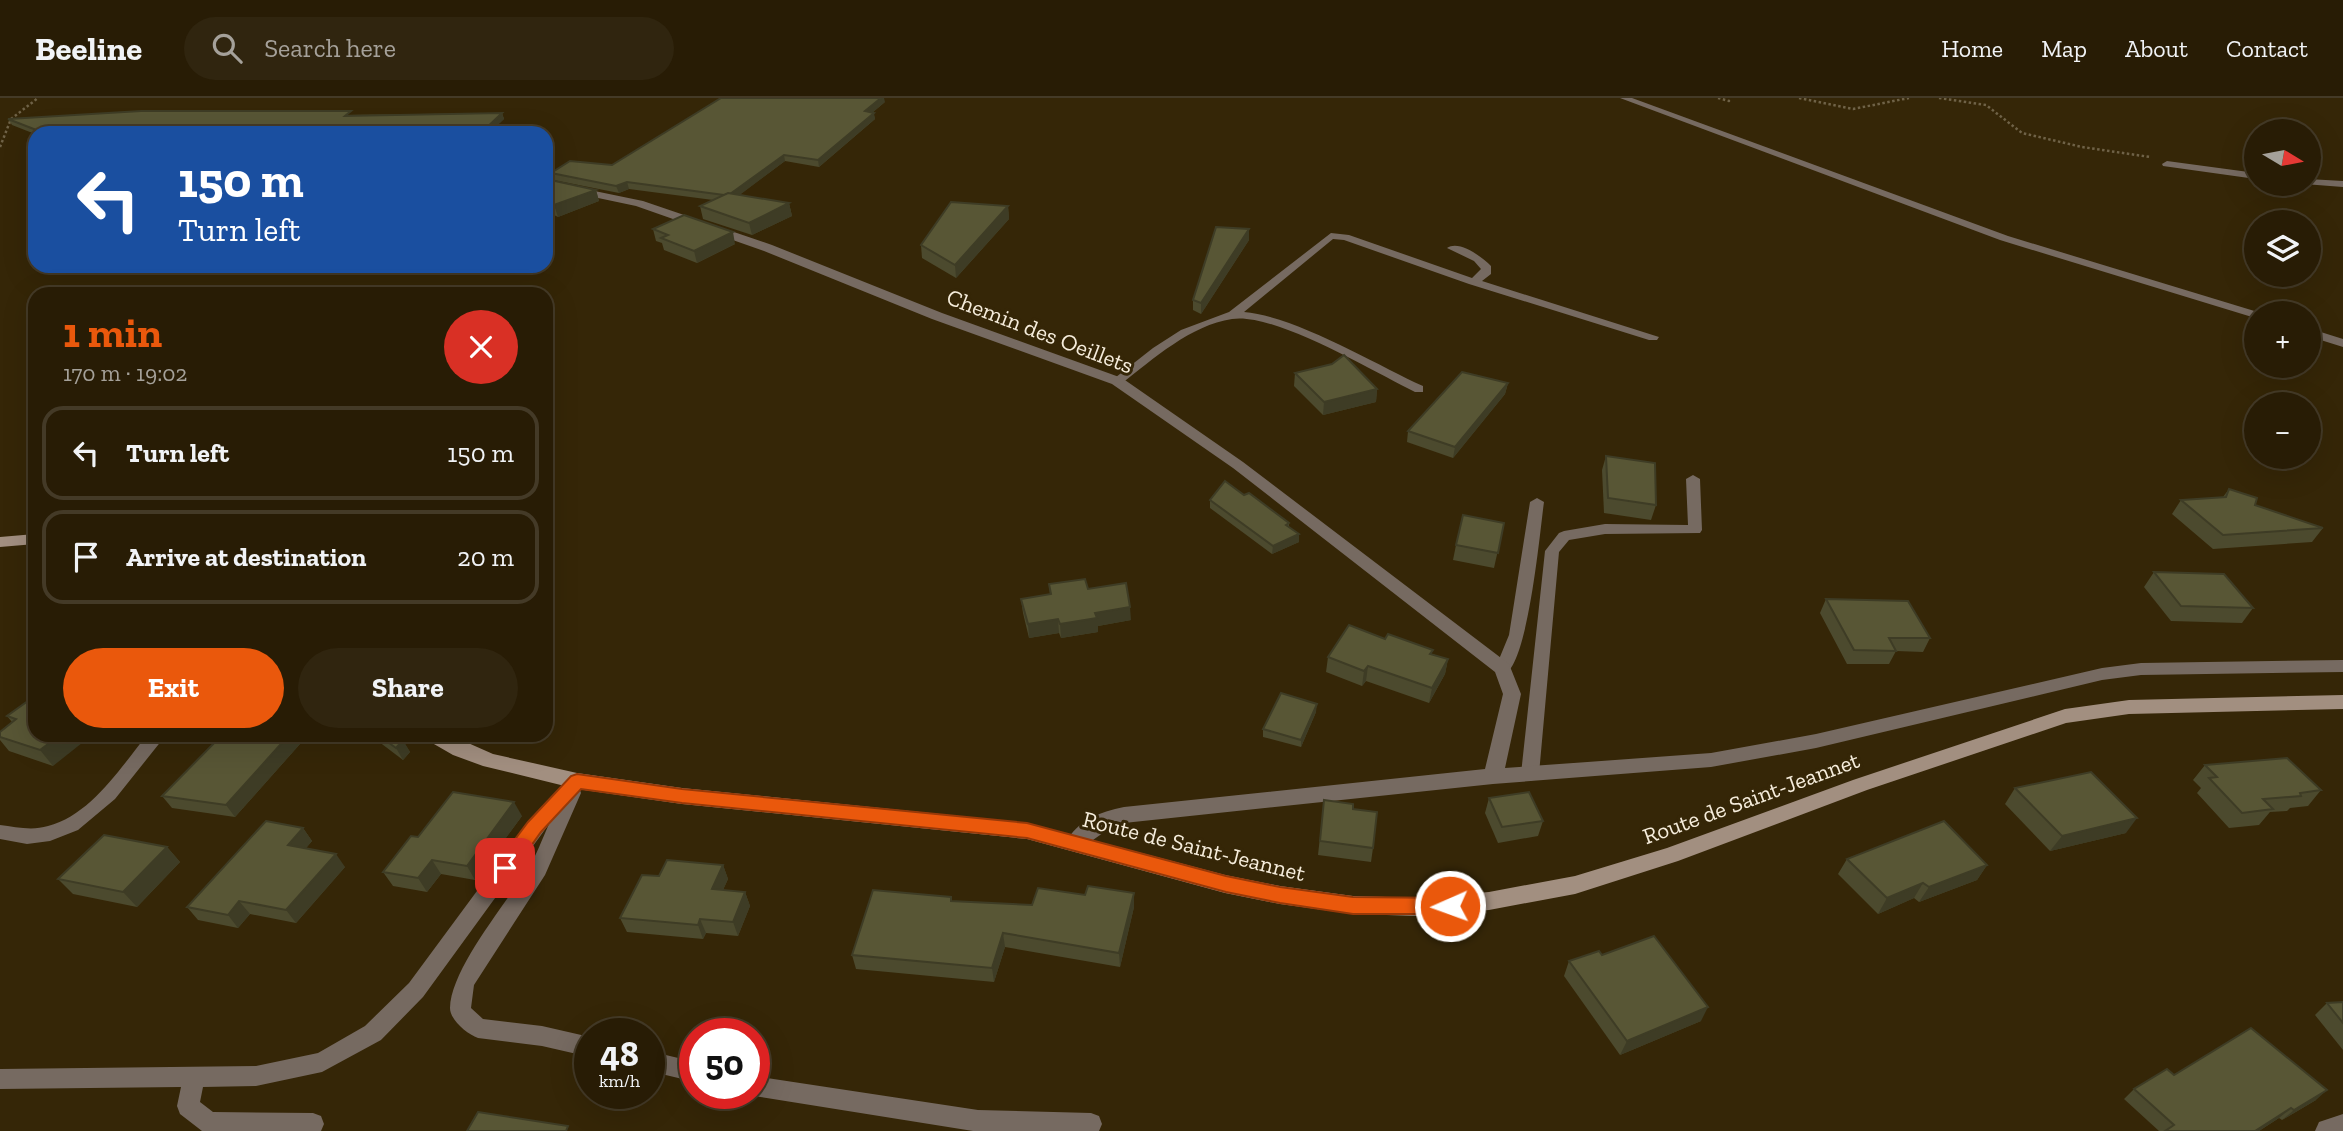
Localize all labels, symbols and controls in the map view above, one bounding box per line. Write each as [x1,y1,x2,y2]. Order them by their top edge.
search box [184,17,674,80]
text: Beeline [35,29,142,68]
icon: search [208,29,246,67]
text: Search here [264,32,396,64]
text: Home [1941,34,2003,63]
text: Map [2041,34,2087,63]
text: About [2125,34,2188,63]
text: Contact [2226,34,2308,63]
north arrow [2244,119,2320,196]
map controls [2244,119,2321,469]
text: 150 m [178,151,304,210]
icon: left [63,154,154,245]
button: layers [2244,210,2321,287]
text: Turn left [178,211,300,249]
street label: Chemin des Oeillets [943,283,1137,379]
button: + [2244,301,2321,378]
text: 1 min [63,307,162,358]
button: close [444,310,518,384]
text: 170 m · 19:02 [63,359,187,387]
button: − [2244,392,2321,469]
icon: left [67,434,105,472]
text: Turn left [126,437,229,469]
text: 150 m [447,437,514,469]
icon: arrive [67,538,105,576]
text: Arrive at destination [126,541,366,573]
text: 20 m [457,541,514,573]
button: Exit [63,648,284,728]
button: Share [298,648,518,728]
street label: Route de Saint-Jeannet [1639,746,1864,850]
street label: Route de Saint-Jeannet [1080,805,1309,887]
pin [475,838,535,898]
icon: arrive [486,849,524,887]
position arrow [1413,869,1487,943]
speed limit sign: 50 [679,1018,770,1109]
text: 48 [600,1033,639,1075]
text: km/h [599,1070,640,1092]

